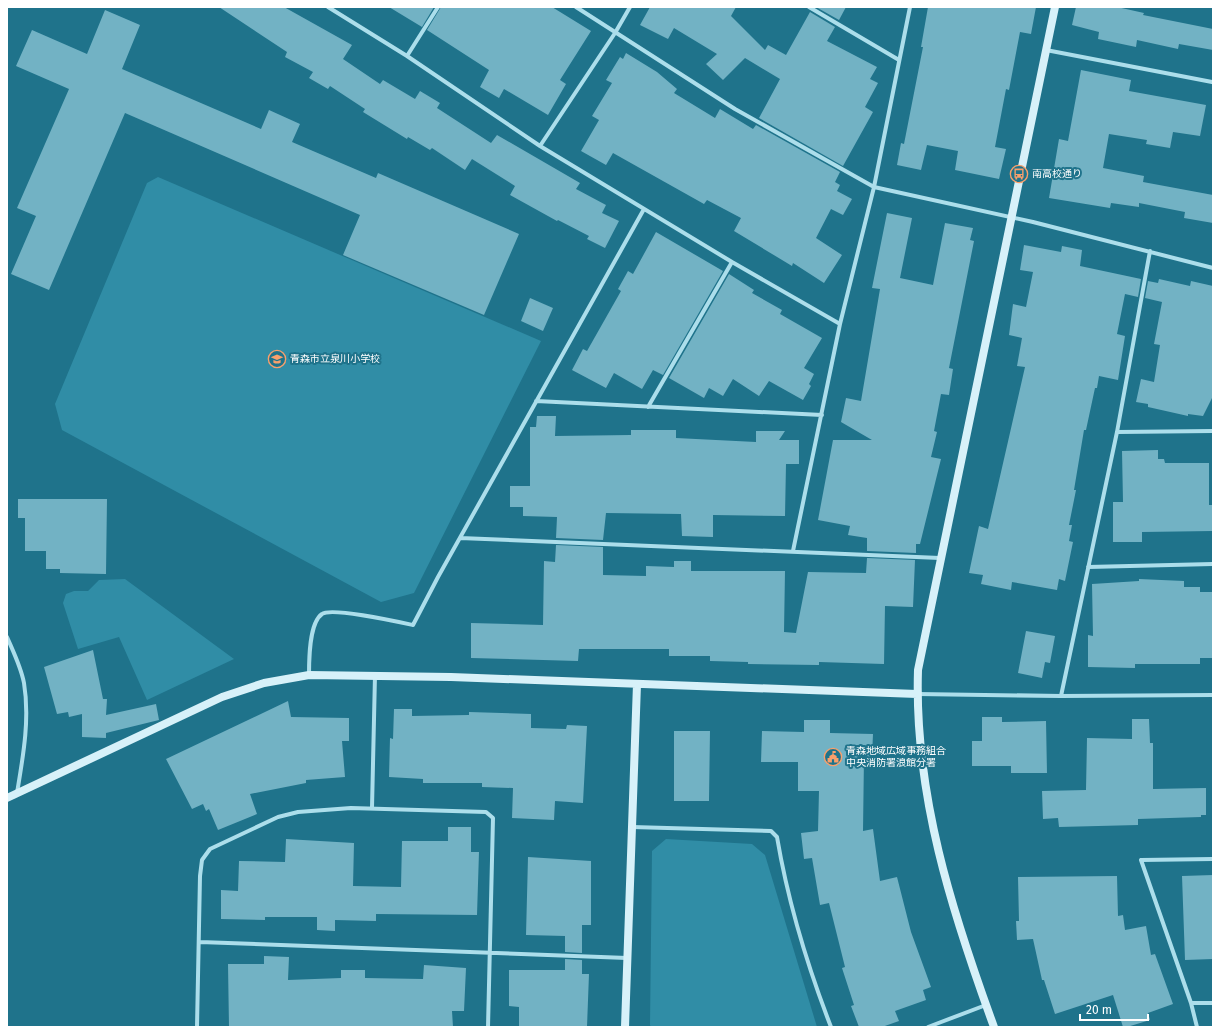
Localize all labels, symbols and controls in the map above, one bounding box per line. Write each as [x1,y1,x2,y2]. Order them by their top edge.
bus stop icon: 南高校通り [1009,164,1029,184]
place label: 南高校通り [1032,168,1082,180]
school or university icon: 青森市立泉川小学校 [267,349,287,369]
place label: 青森市立泉川小学校 [290,353,380,365]
place label: 青森地域広域事務組合 中央消防署浪館分署 [846,745,946,769]
public building icon: 青森地域広域事務組合 中央消防署浪館分署 [823,747,843,767]
scale bar [1080,996,1148,1022]
text: 20 m [1086,1003,1112,1017]

